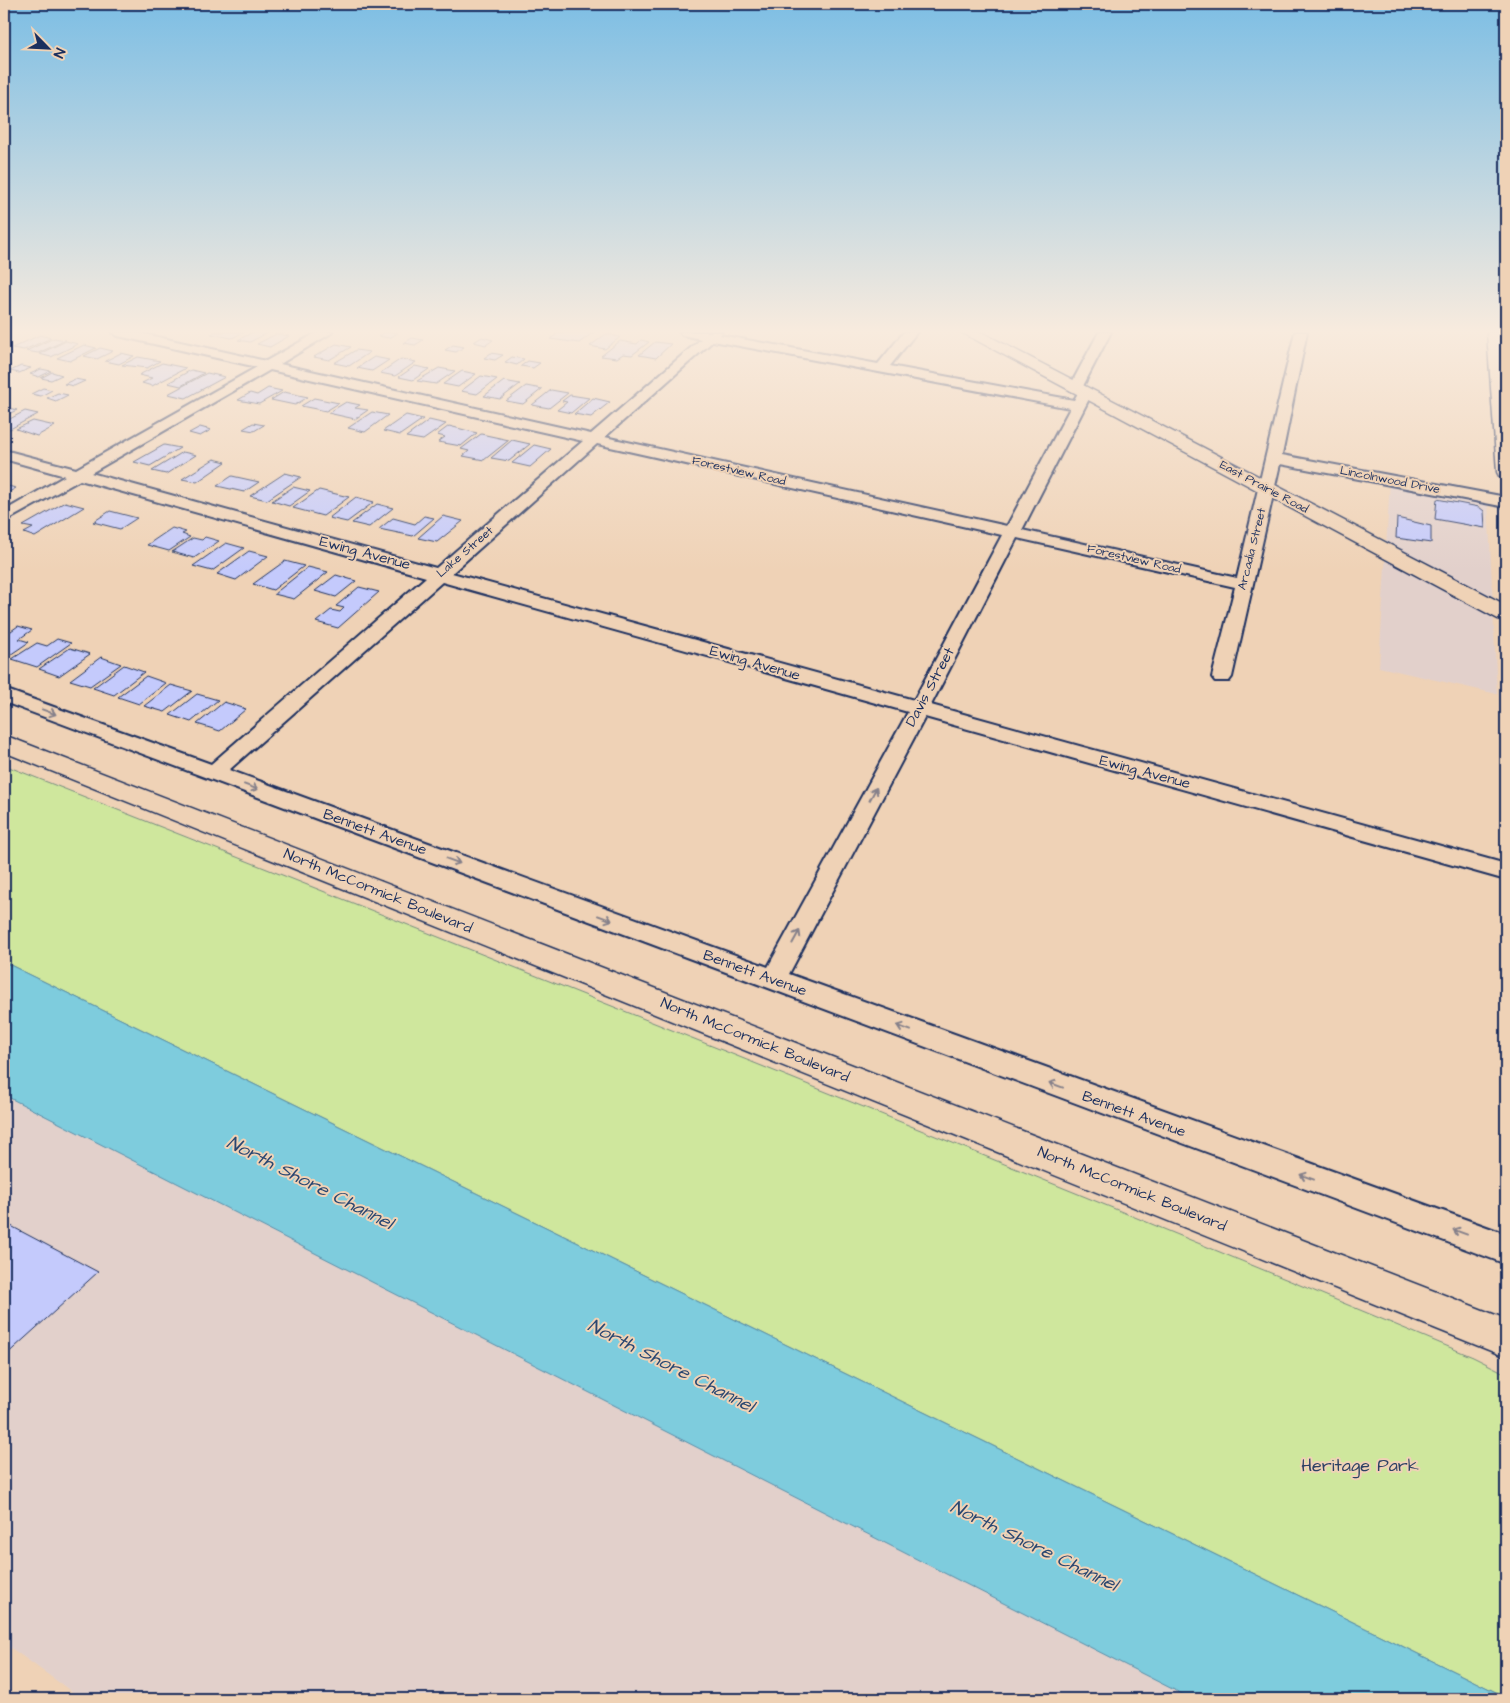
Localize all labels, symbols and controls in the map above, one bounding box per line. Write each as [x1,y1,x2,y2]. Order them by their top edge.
north arrow [22,22,72,72]
text: N [48,45,70,61]
street label: Forestview Road [690,452,788,490]
street label: East Prairie Road [1217,456,1311,518]
street label: Lincolnwood Drive [1339,462,1442,498]
street label: Arcadia Street [1234,506,1270,592]
street label: Lake Street [433,522,497,581]
street label: Ewing Avenue [317,531,413,576]
street label: Forestview Road [1085,540,1183,578]
street label: Ewing Avenue [707,640,803,687]
street label: Davis Street [900,644,960,730]
one-way arrow [41,708,57,717]
street label: Ewing Avenue [1097,750,1193,795]
one-way arrow [243,783,258,792]
one-way arrow [869,787,879,802]
street label: Bennett Avenue [320,804,430,860]
street label: North McCormick Boulevard [280,843,476,939]
one-way arrow [445,857,460,866]
one-way arrow [597,914,612,923]
one-way arrow [792,930,801,945]
street label: Bennett Avenue [700,945,810,1001]
street label: North McCormick Boulevard [657,992,853,1088]
one-way arrow [897,1023,912,1032]
one-way arrow [1049,1080,1065,1089]
street label: Bennett Avenue [1079,1086,1189,1142]
water label: North Shore Channel [222,1129,400,1238]
street label: North McCormick Boulevard [1034,1141,1230,1237]
one-way arrow [1300,1172,1315,1181]
one-way arrow [1453,1227,1469,1236]
water label: North Shore Channel [583,1312,761,1421]
park label: Heritage Park [1301,1453,1419,1479]
water label: North Shore Channel [946,1494,1125,1600]

